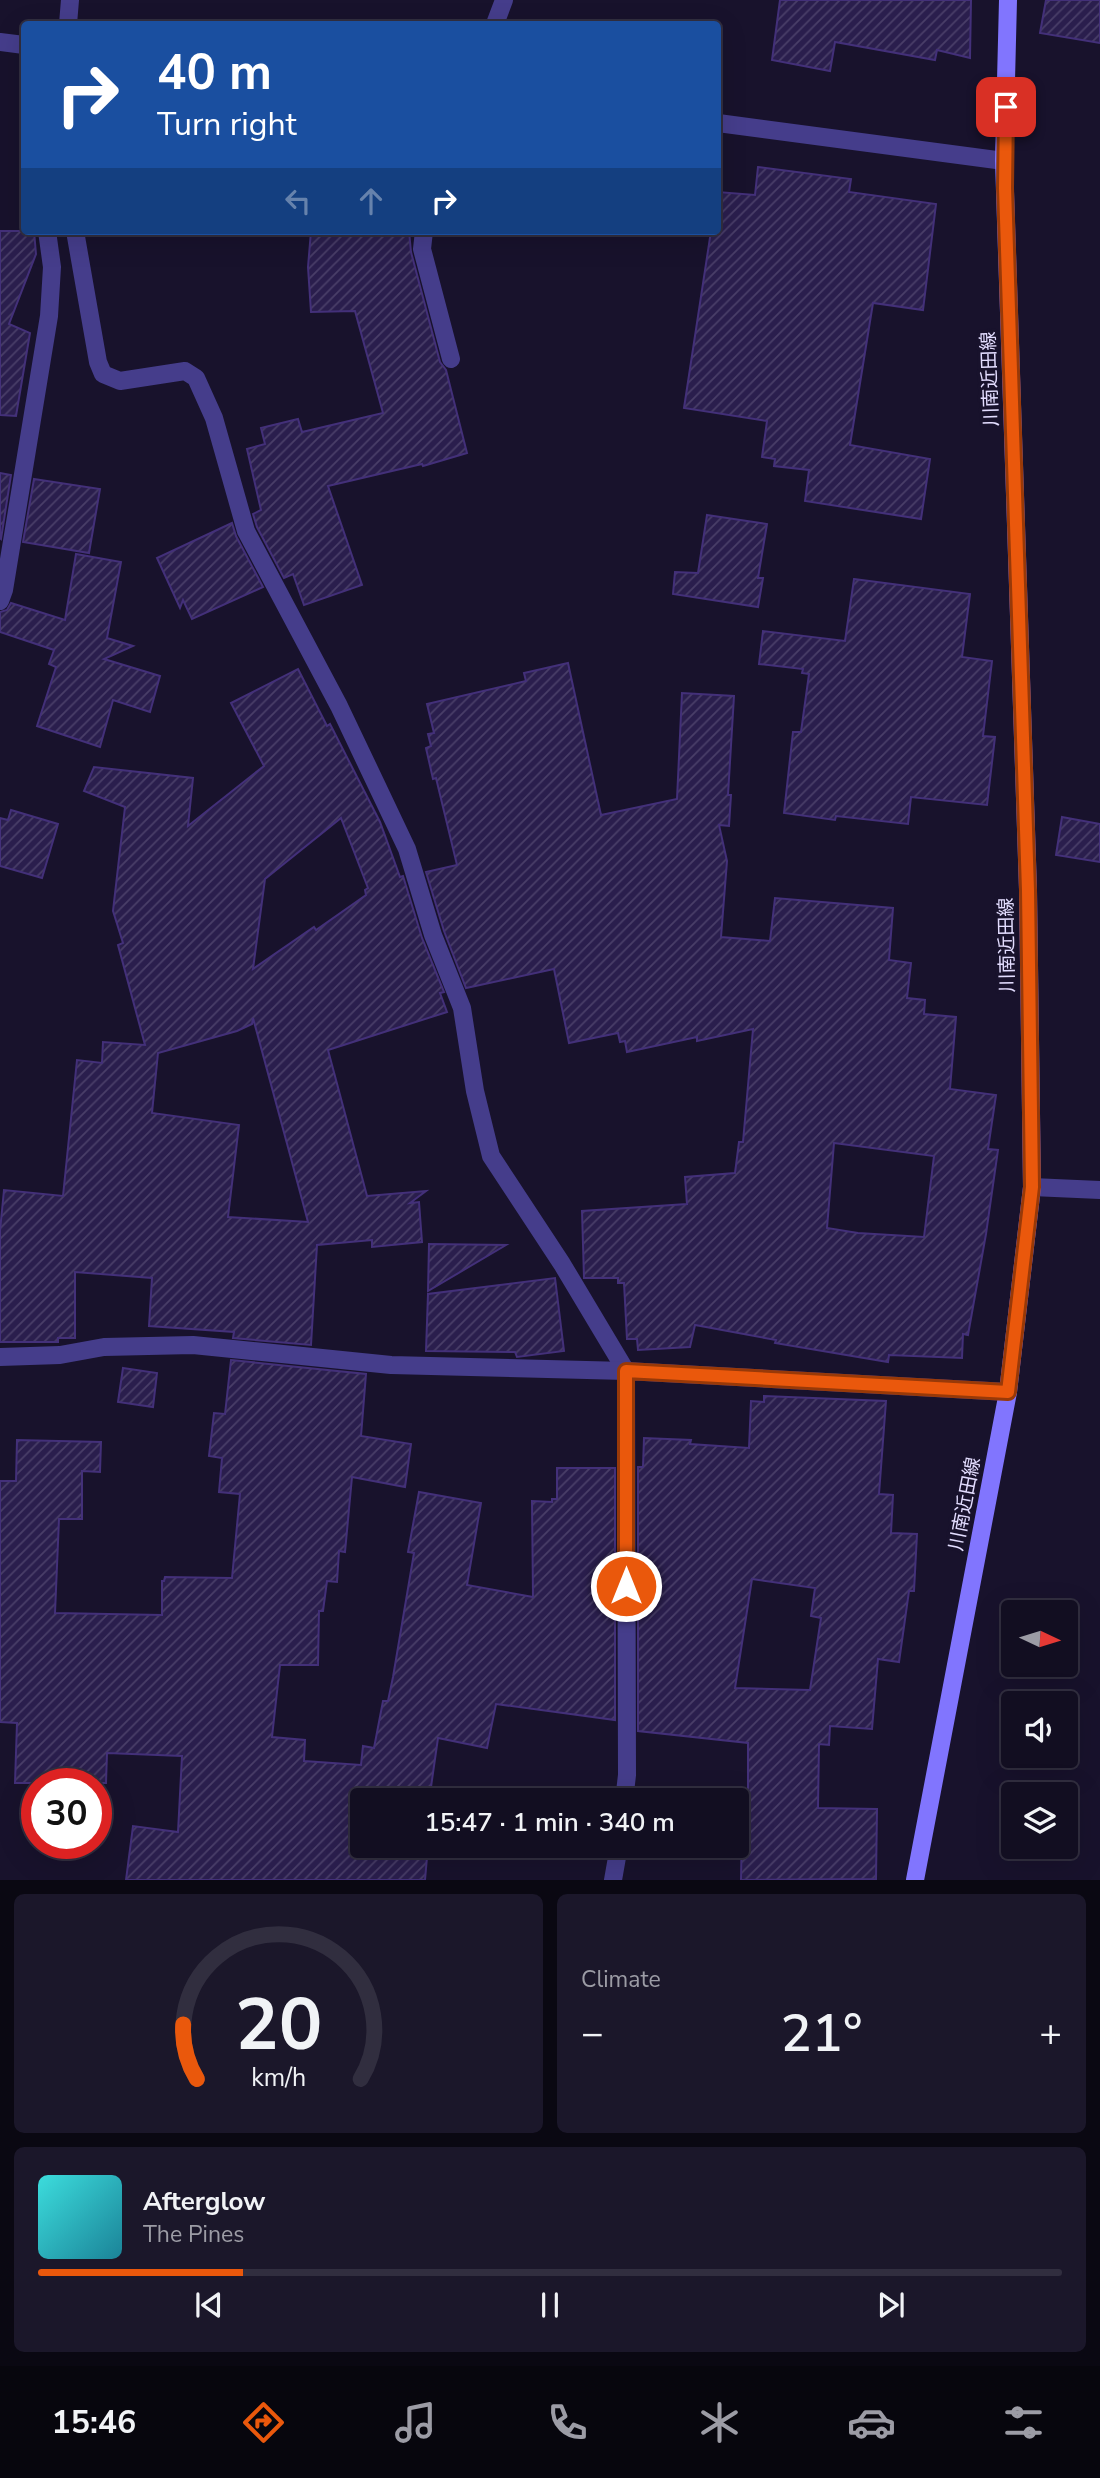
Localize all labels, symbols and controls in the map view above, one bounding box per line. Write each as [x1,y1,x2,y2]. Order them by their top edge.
text: 40 m [157,39,272,106]
icon: right [42,49,133,140]
pin [976,77,1036,137]
icon: arrive [987,88,1025,126]
text: Turn right [157,103,297,146]
icon: left [279,182,317,220]
icon: ahead [352,182,390,220]
icon: right [425,182,463,220]
street label: 川南近田線 [975,331,1005,427]
street label: 川南近田線 [993,897,1021,993]
street label: 川南近田線 [943,1455,987,1553]
position arrow [589,1549,663,1623]
north arrow [1001,1600,1078,1676]
map controls [1001,1600,1078,1859]
button: sound [1001,1691,1078,1768]
speed limit sign: 30 [21,1768,112,1859]
button: layers [1001,1782,1078,1859]
text: 15:47 · 1 min · 340 m [424,1805,675,1840]
text: Climate [581,1964,661,1995]
text: 20 [235,1976,322,2076]
text: 21° [781,1998,862,2069]
text: − [581,2008,604,2059]
text: + [1039,2008,1062,2059]
text: km/h [251,2061,306,2095]
text: Afterglow [143,2184,266,2219]
text: The Pines [143,2219,244,2250]
icon: previous [190,2286,228,2324]
icon: pause [531,2286,569,2324]
icon: next [872,2286,910,2324]
icon: directions [239,2398,288,2447]
icon: music [391,2398,440,2447]
icon: phone [543,2398,592,2447]
icon: climate [695,2398,744,2447]
icon: car [847,2398,896,2447]
icon: filters [999,2398,1048,2447]
text: 15:46 [52,2401,136,2444]

